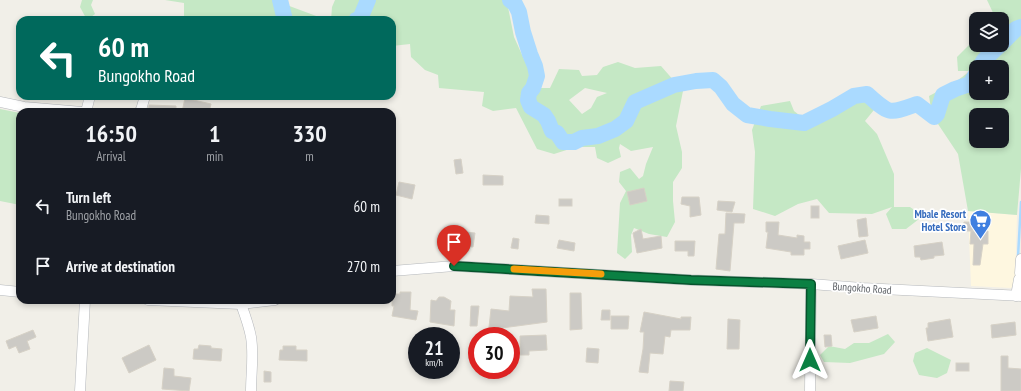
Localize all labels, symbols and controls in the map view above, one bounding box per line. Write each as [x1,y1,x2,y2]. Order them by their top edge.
map controls [969,12,1009,148]
button: layers [969,12,1009,52]
text: 60 m [98,28,149,65]
icon: left [32,32,84,84]
button: + [969,60,1009,100]
text: Bungokho Road [98,64,195,87]
button: − [969,108,1009,148]
text: 16:50 [85,118,137,149]
text: 1 [209,118,220,149]
text: 330 [292,118,327,149]
text: Arrival [96,148,126,165]
text: min [206,148,223,165]
text: m [305,148,314,165]
text: Turn left [66,188,111,207]
icon: left [32,195,54,217]
text: 60 m [354,197,380,216]
text: Bungokho Road [66,207,136,224]
place label: Mbale Resort Hotel Store [914,207,967,234]
supermarket icon: Mbale Resort Hotel Store [968,207,994,240]
pin [437,225,471,266]
icon: arrive [443,231,465,253]
icon: arrive [32,255,54,277]
text: Arrive at destination [66,257,175,276]
text: 270 m [347,257,380,276]
street label: Bungokho Road [832,279,892,297]
speed limit sign: 30 [468,327,520,379]
text: 21 [424,335,444,361]
position arrow [789,339,831,381]
text: km/h [425,356,443,369]

